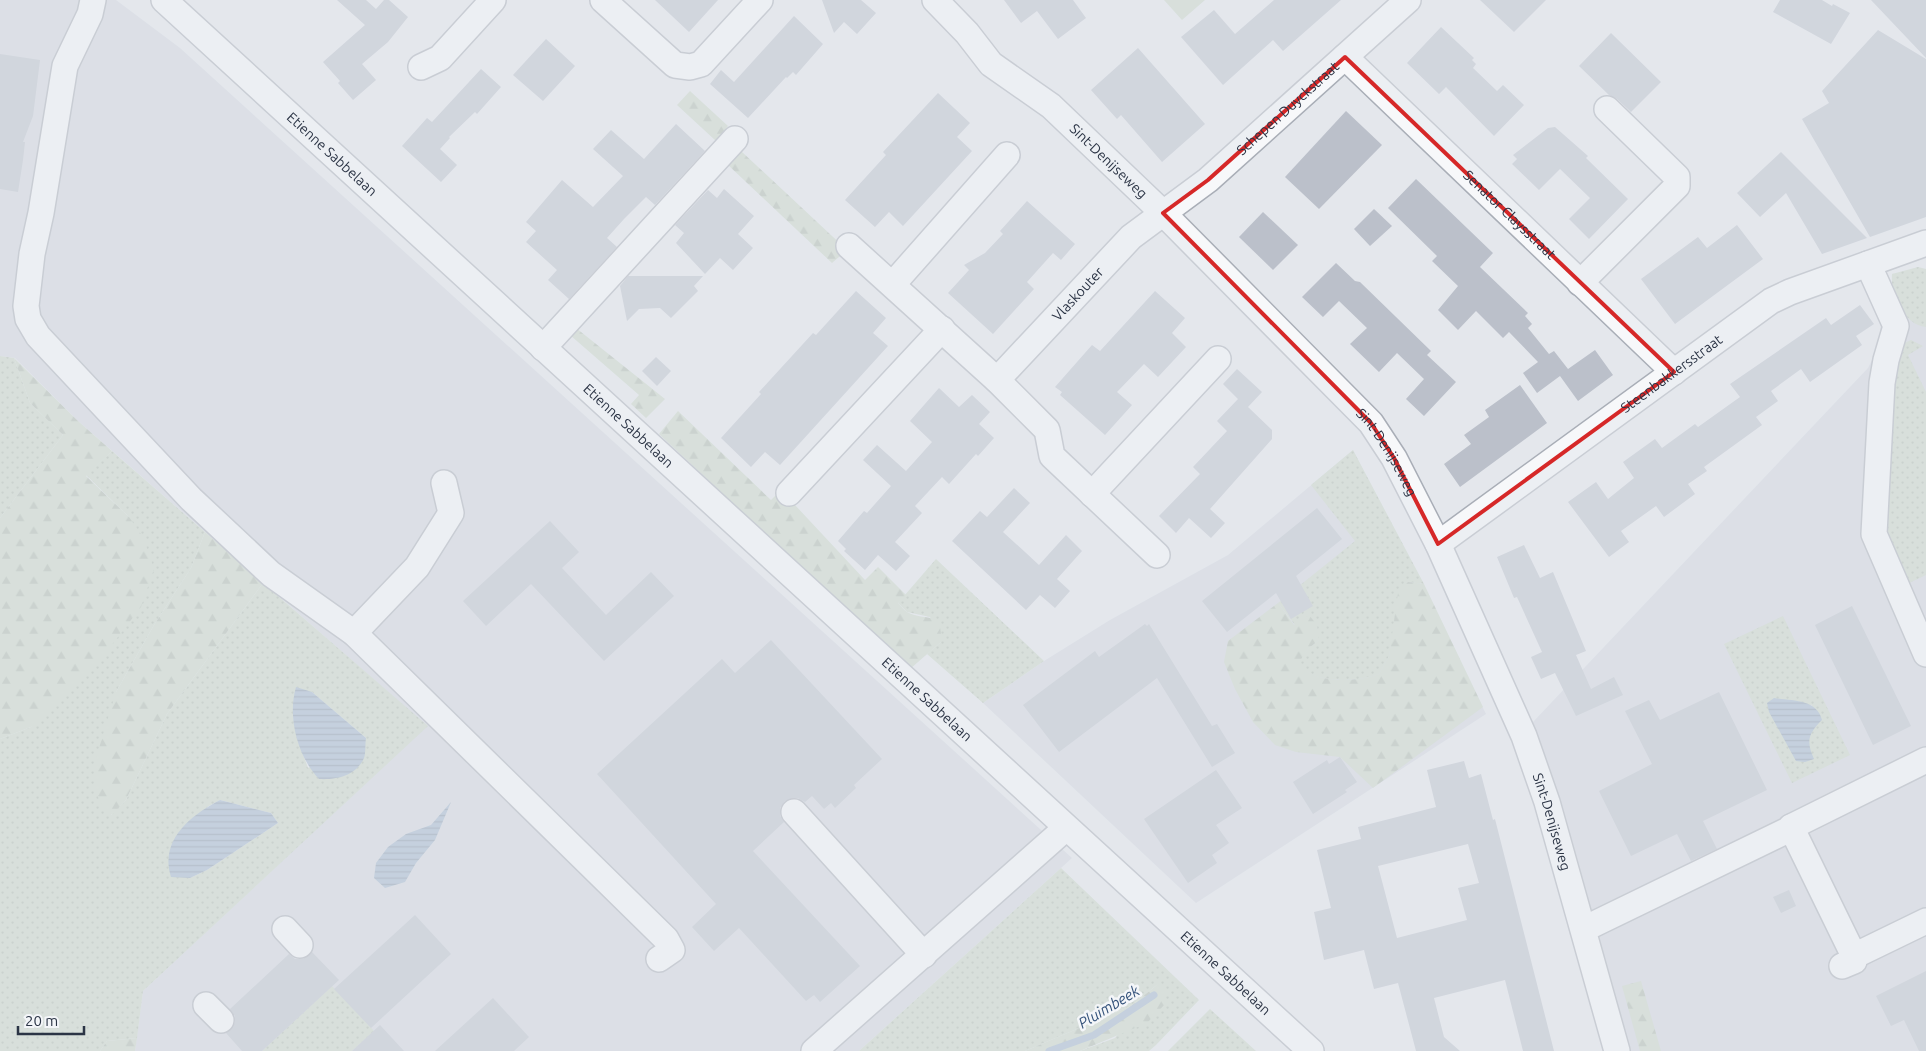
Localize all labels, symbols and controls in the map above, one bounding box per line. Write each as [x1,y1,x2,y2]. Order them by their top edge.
street label: Schepen Duyckstraat [1233,58,1342,158]
street label: Etienne Sabbelaan [284,109,380,199]
street label: Sint-Denijseweg [1067,120,1151,202]
street label: Senator Claysstraat [1460,167,1559,263]
street label: Vlaskouter [1049,263,1107,324]
street label: Steenbakkersstraat [1618,331,1726,416]
street label: Etienne Sabbelaan [580,380,677,471]
street label: Sint-Denijseweg [1353,405,1420,499]
street label: Etienne Sabbelaan [879,654,975,744]
street label: Sint-Denijseweg [1530,771,1574,872]
street label: Etienne Sabbelaan [1177,928,1274,1018]
water label: Pluimbeek [1075,982,1143,1031]
scale bar [18,1004,84,1036]
text: 20 m [25,1012,58,1029]

